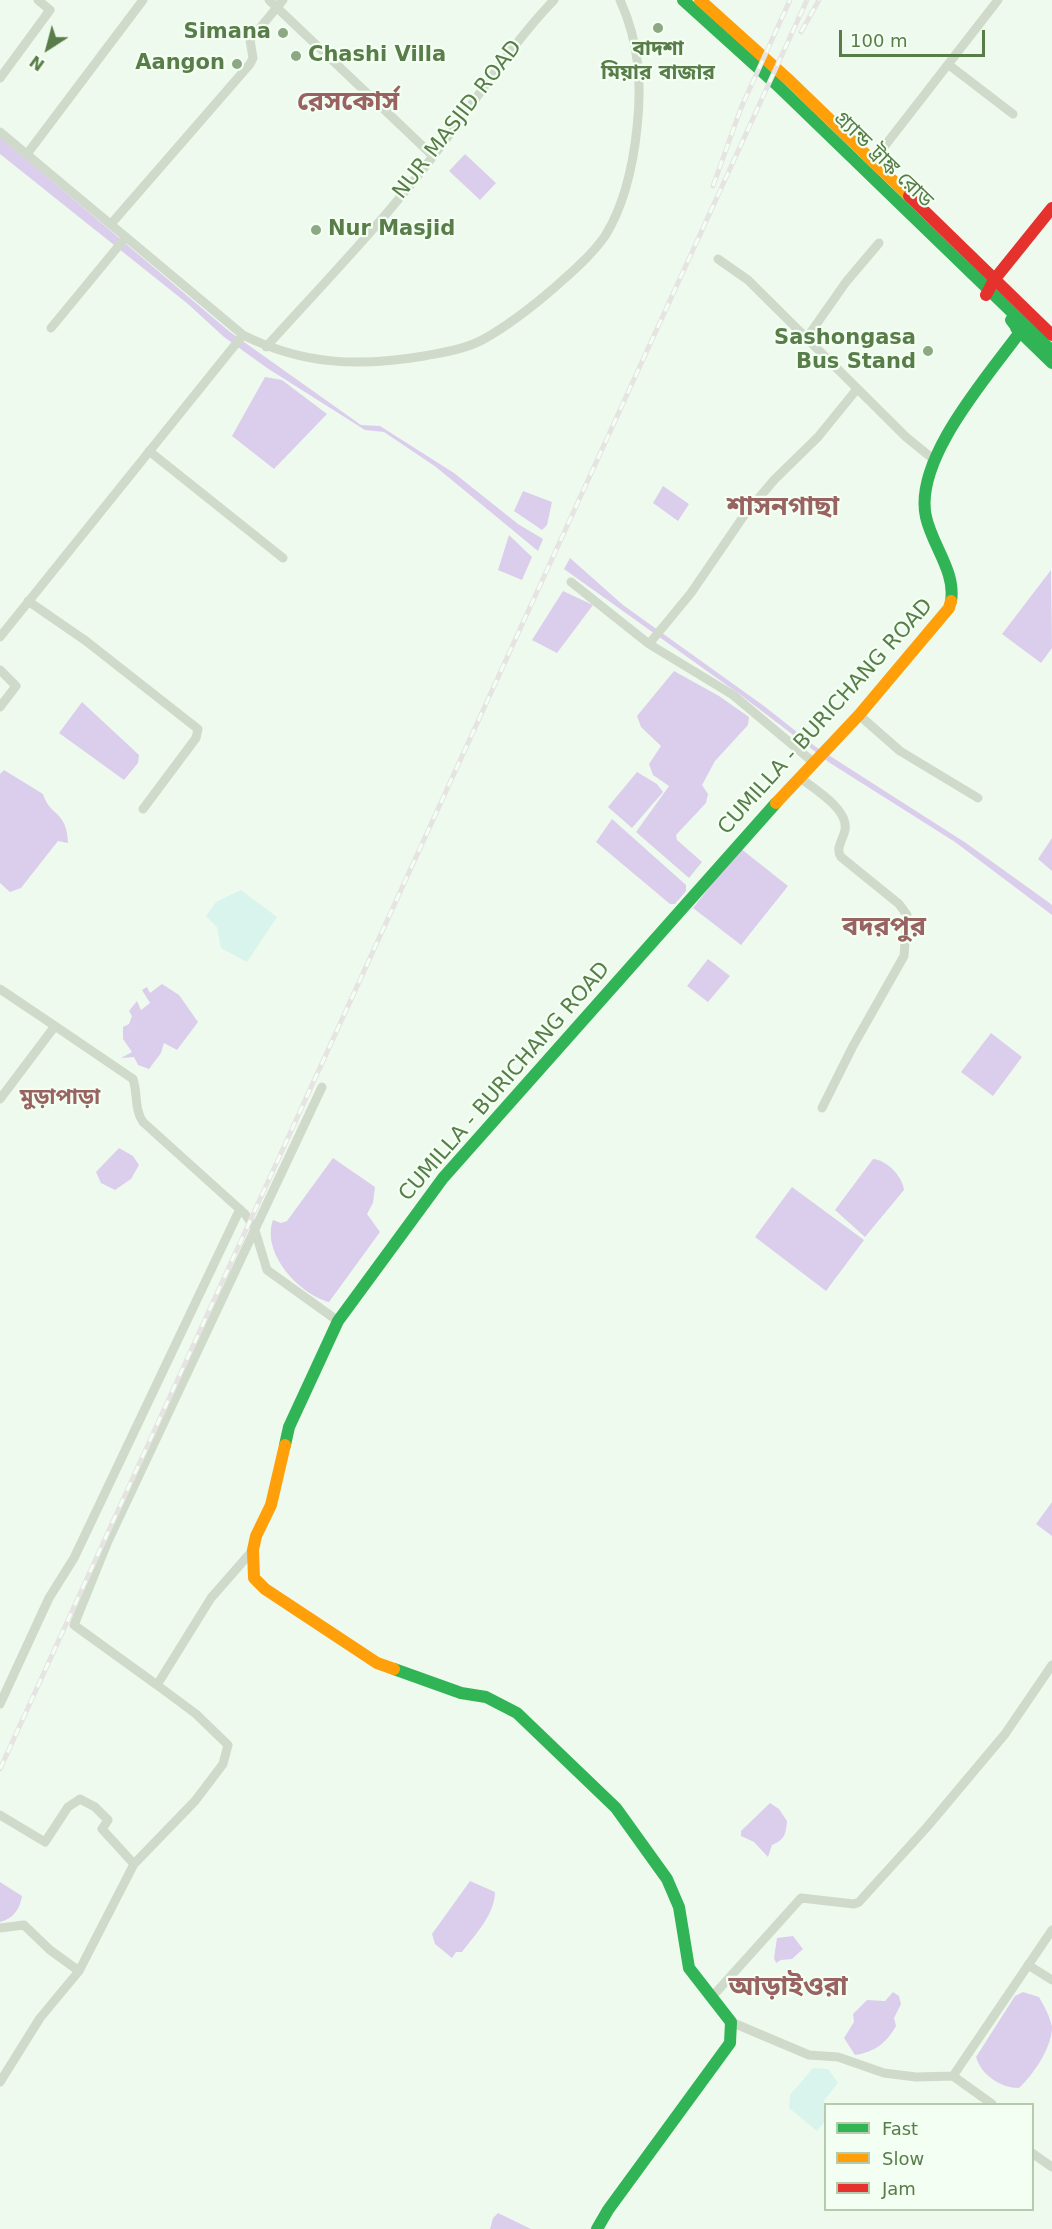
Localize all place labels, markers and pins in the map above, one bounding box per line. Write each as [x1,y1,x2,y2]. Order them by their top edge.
place label: Simana [184,20,271,46]
marker: বাদশা মিয়ার বাজার [651,21,665,35]
marker: Simana [276,26,290,40]
place label: বাদশা মিয়ার বাজার [601,37,715,87]
place label: Chashi Villa [308,43,446,69]
marker: Chashi Villa [289,49,303,63]
place label: Aangon [135,51,225,77]
marker: Aangon [230,57,244,71]
place label: Nur Masjid [328,217,455,243]
marker: Nur Masjid [309,223,323,237]
place label: Sashongasa Bus Stand [774,326,916,376]
marker: Sashongasa Bus Stand [921,344,935,358]

